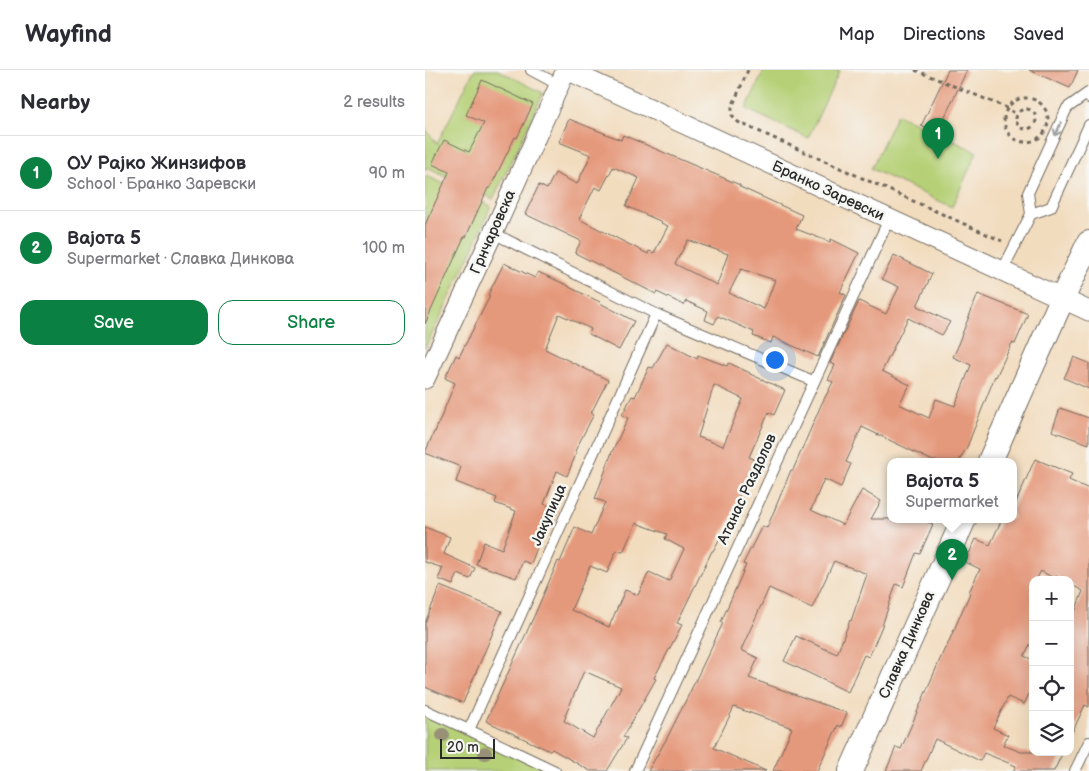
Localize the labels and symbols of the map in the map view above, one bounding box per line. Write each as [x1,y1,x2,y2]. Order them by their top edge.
pin: 1 [922,118,954,159]
one-way arrow [1052,121,1062,136]
street label: Бранко Заревски [769,157,887,225]
street label: Грнчаровска [466,187,520,277]
your location [762,347,788,373]
street label: Атанас Раздолов [713,430,781,548]
street label: Јакупица [527,481,571,549]
pin: 2 [936,539,968,580]
street label: Славка Динкова [875,588,939,702]
scale bar [440,736,495,759]

